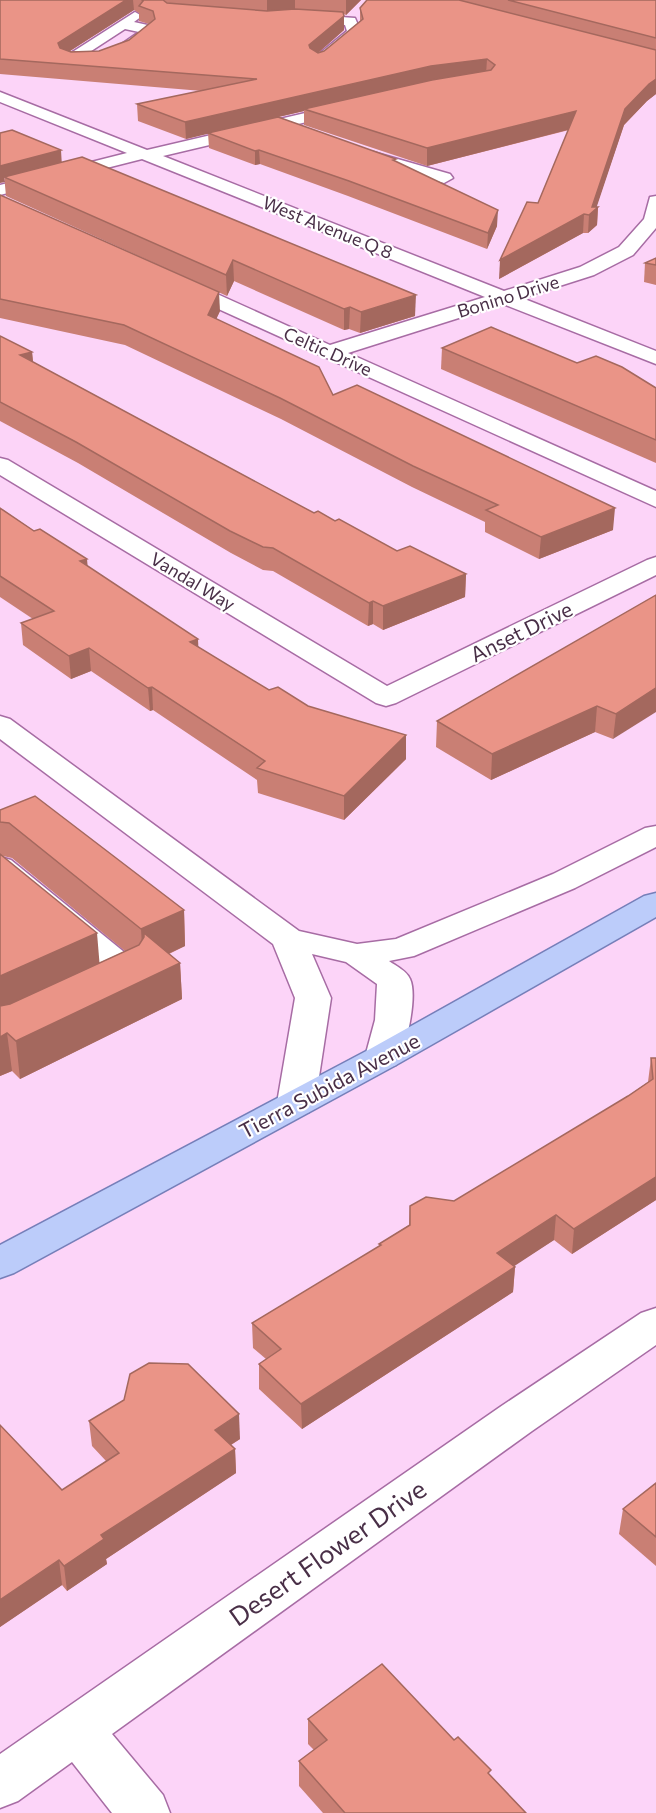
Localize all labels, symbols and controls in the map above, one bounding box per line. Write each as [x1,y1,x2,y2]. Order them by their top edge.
street label: West Avenue Q 8 [260,191,396,263]
street label: Bonino Drive [454,270,562,322]
street label: Celtic Drive [280,322,376,380]
street label: Vandal Way [147,547,239,615]
street label: Anset Drive [466,596,576,666]
street label: Tierra Subida Avenue [235,1027,423,1143]
street label: Desert Flower Drive [223,1472,431,1632]

